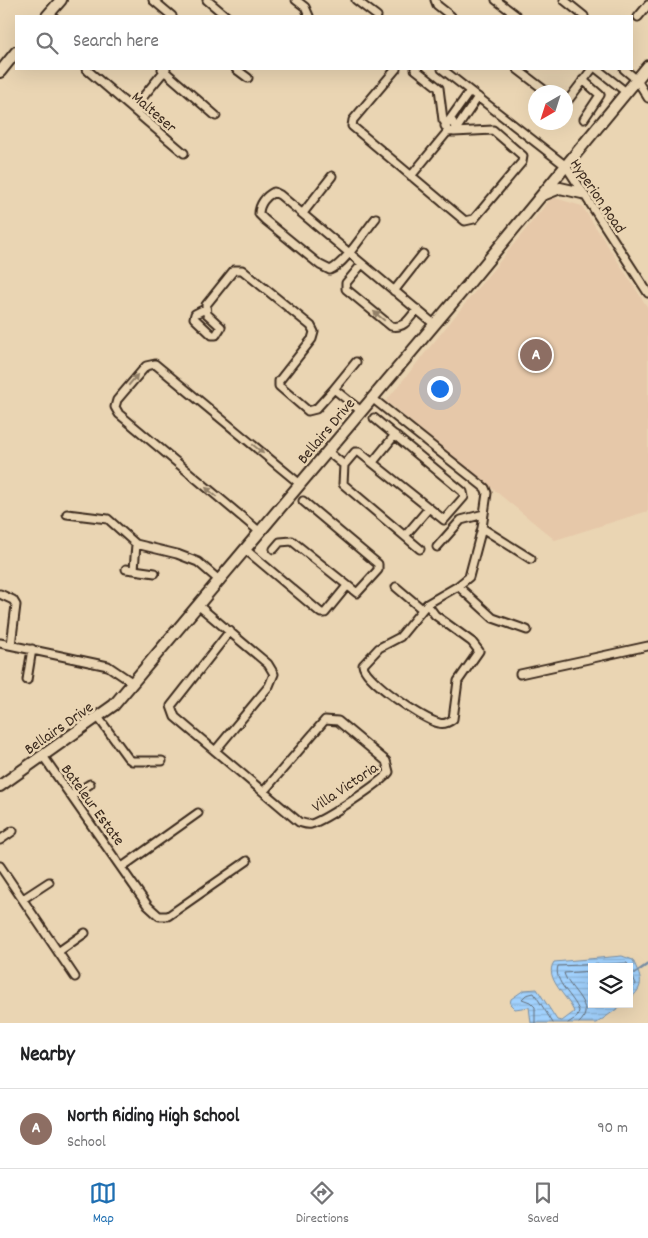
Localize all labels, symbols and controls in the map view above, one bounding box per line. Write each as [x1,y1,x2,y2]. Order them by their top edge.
search box [15,15,633,70]
icon: search [33,29,61,57]
text: Search here [73,29,159,56]
north arrow [528,85,573,130]
street label: Malteser [126,87,181,139]
street label: Hyperion Road [563,154,631,239]
one-way arrow [373,311,386,322]
pin: A [520,336,552,374]
one-way arrow [128,374,139,387]
your location [427,376,453,402]
street label: Bellairs Drive [292,394,361,470]
one-way arrow [251,443,264,454]
one-way arrow [206,486,218,498]
street label: Bellairs Drive [20,697,99,761]
street label: Villa Victoria [308,757,384,819]
street label: Bateleur Estate [55,760,129,851]
map controls [588,963,633,1008]
button: layers [588,963,633,1008]
text: Nearby [20,1041,75,1071]
text: North Riding High School [67,1104,239,1131]
text: A [32,1117,40,1140]
text: 90 m [597,1117,628,1140]
text: School [67,1131,106,1154]
tab: Map [89,1179,117,1229]
tab: Directions [296,1179,349,1229]
tab: Saved [527,1179,559,1229]

